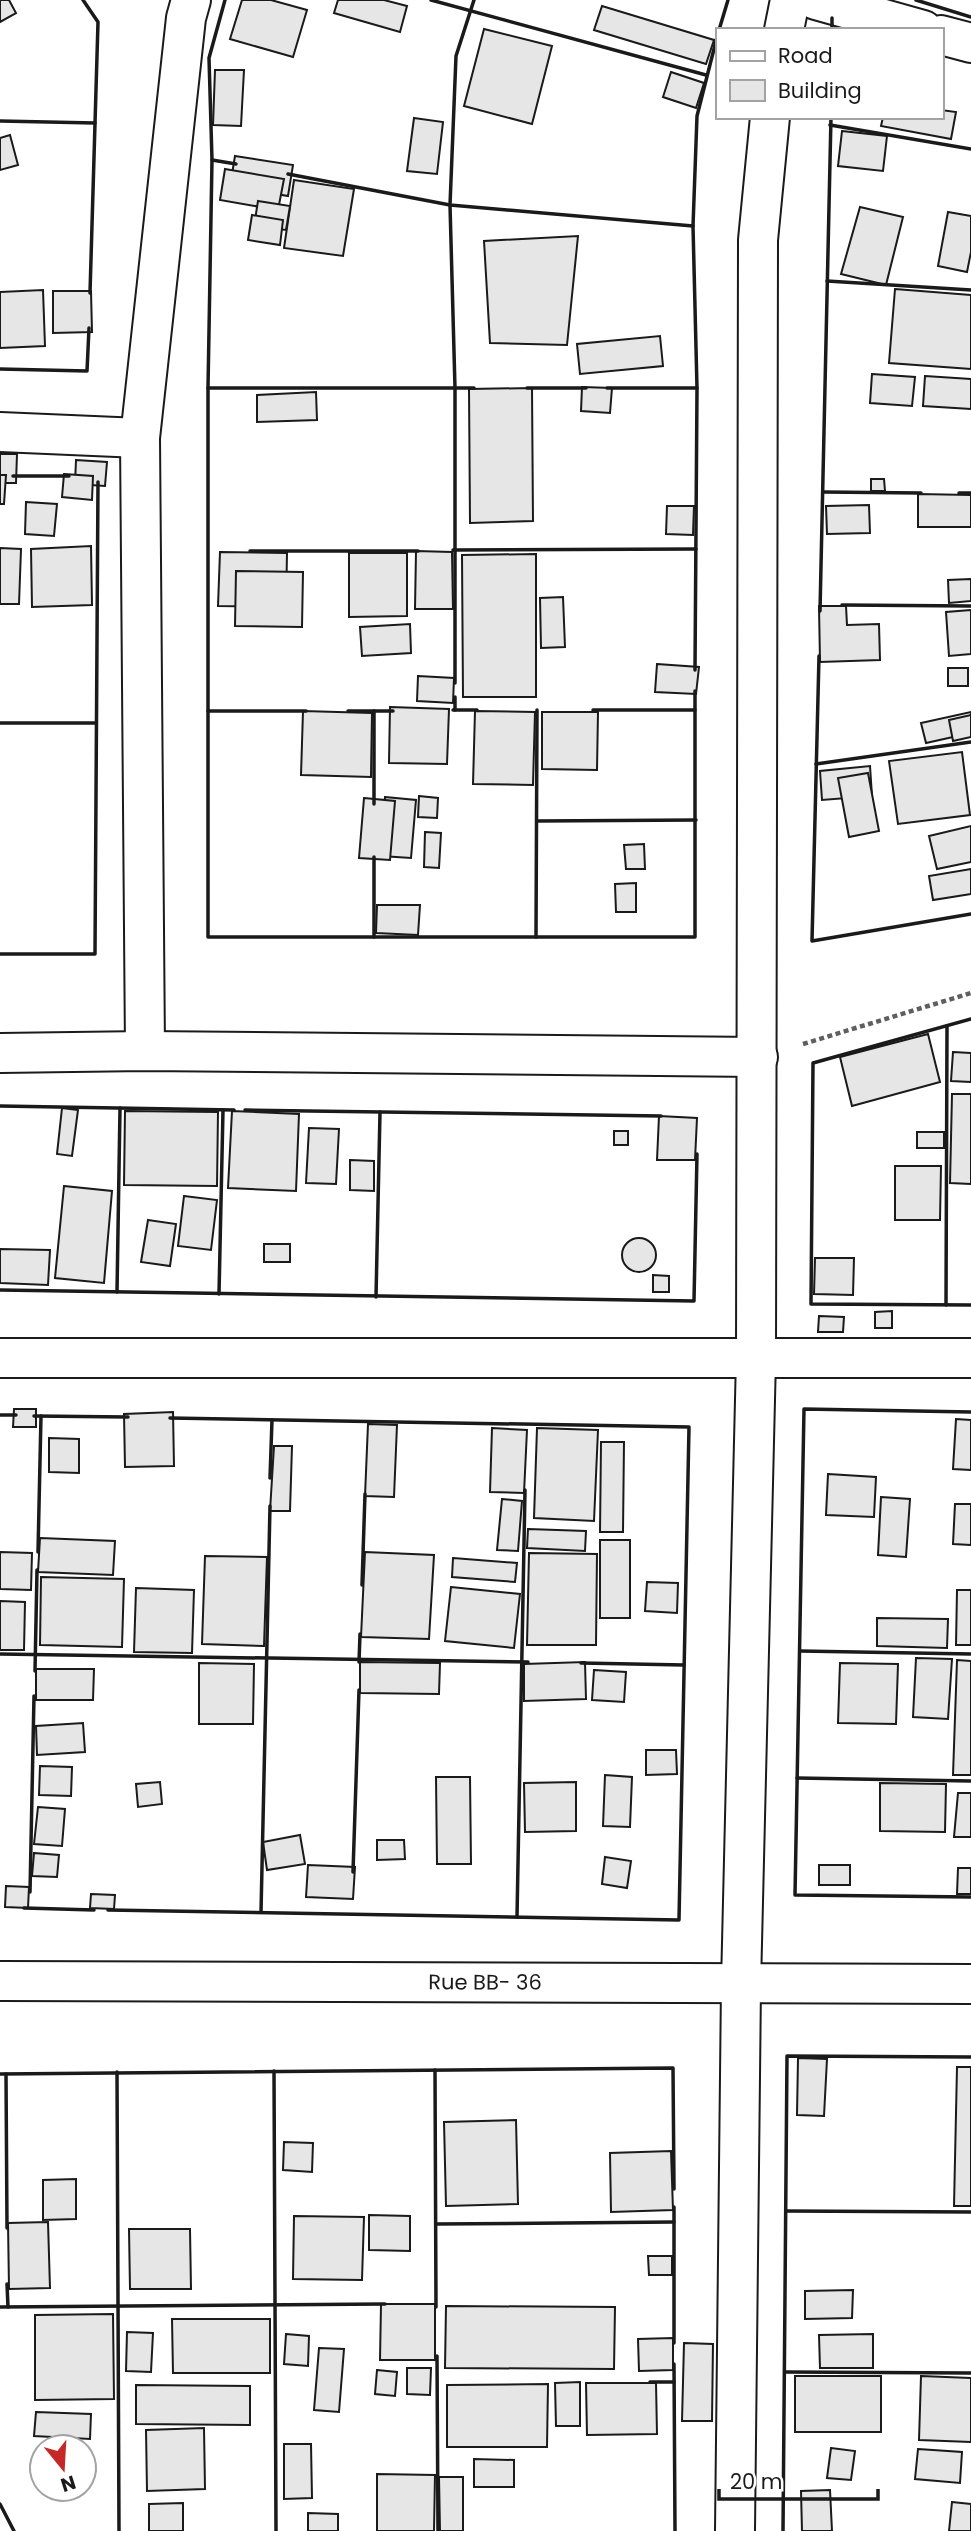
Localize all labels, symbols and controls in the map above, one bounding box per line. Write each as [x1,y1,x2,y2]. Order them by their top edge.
legend [716,28,943,119]
text: Road [778,41,833,70]
text: Building [778,76,862,105]
street label: Rue BB- 36 [428,1967,542,1997]
north arrow [28,2433,98,2503]
scale bar [719,2458,878,2502]
text: 20 m [730,2467,783,2496]
text: N [57,2469,79,2499]

